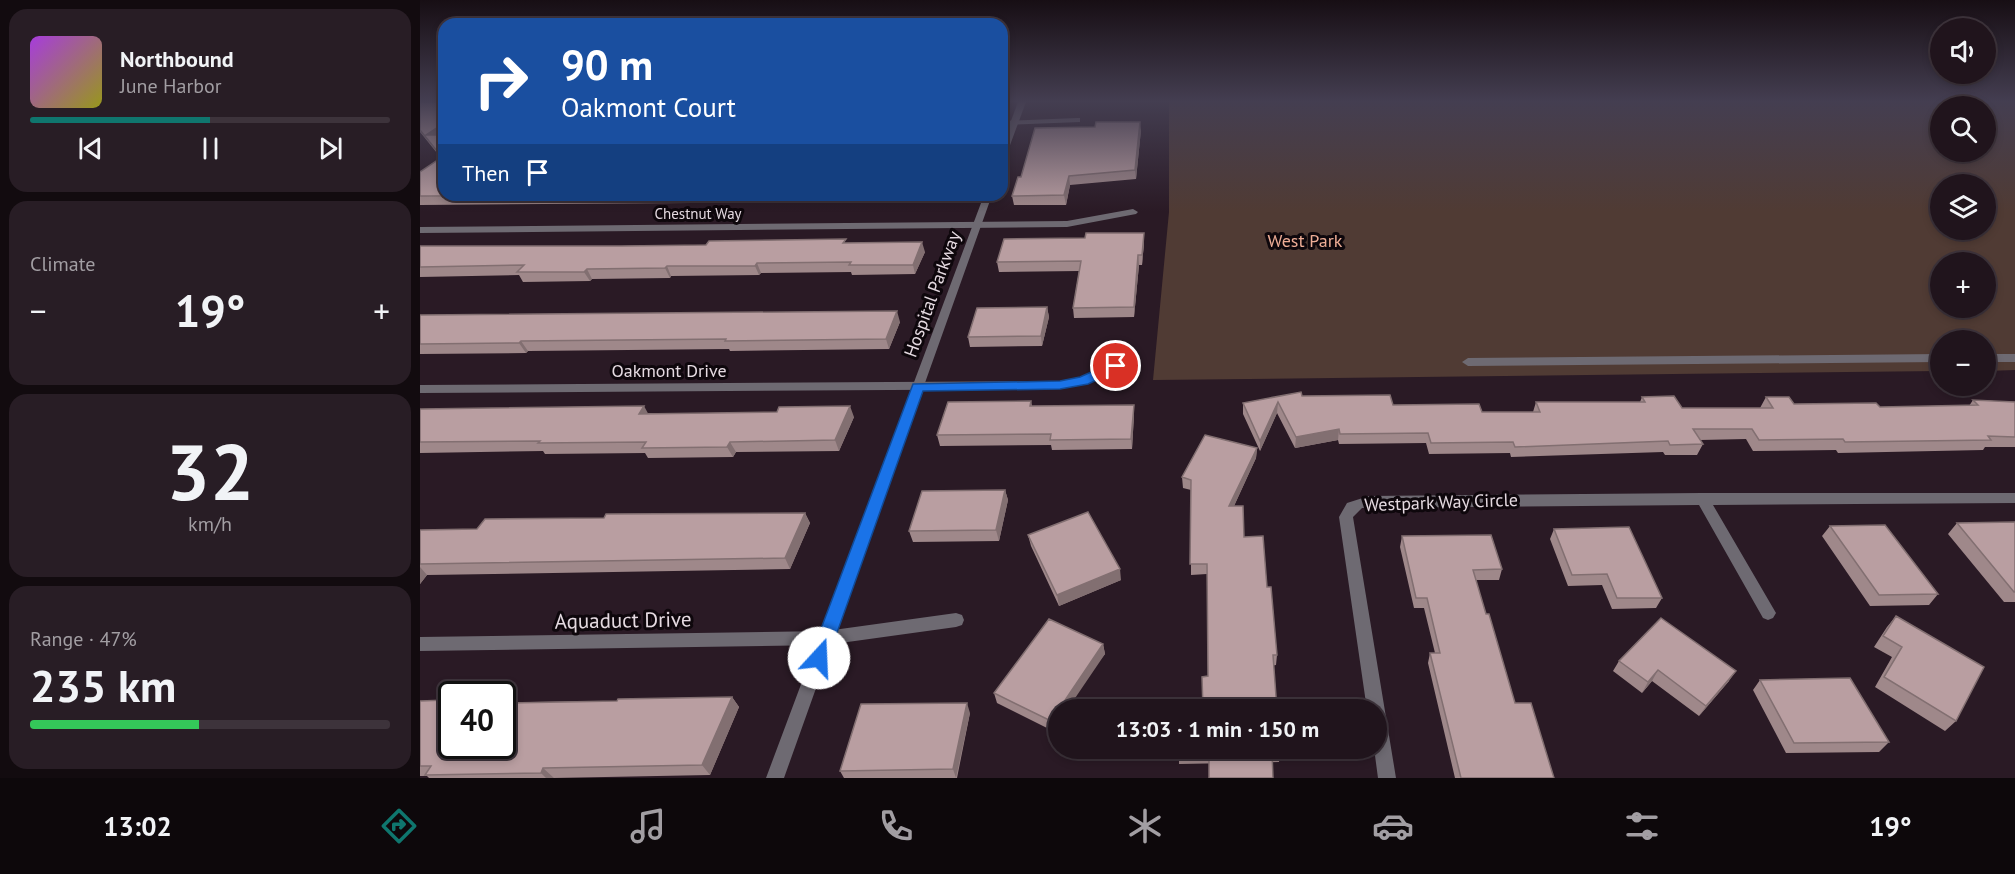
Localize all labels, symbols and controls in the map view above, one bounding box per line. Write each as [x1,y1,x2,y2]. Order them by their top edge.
map controls [1930,18,1996,396]
button: sound [1930,18,1996,84]
text: 90 m [561,37,653,92]
icon: right [462,42,540,120]
text: Northbound [120,45,234,73]
text: June Harbor [120,73,222,99]
text: Oakmont Court [561,90,736,124]
button: search [1930,96,1996,162]
icon: previous [74,132,107,165]
icon: pause [194,132,227,165]
icon: next [314,132,347,165]
icon: arrive [521,156,554,189]
text: Then [462,159,509,187]
button: layers [1930,174,1996,240]
street label: Chestnut Way [654,204,742,223]
street label: Hospital Parkway [899,227,966,360]
park label: West Park [1268,229,1343,252]
text: Climate [30,251,96,277]
button: + [1930,252,1996,318]
text: 19° [175,281,245,339]
text: − [30,289,47,332]
text: + [373,289,390,332]
button: − [1930,330,1996,396]
pin [1090,340,1141,391]
icon: arrive [1099,349,1132,382]
street label: Oakmont Drive [611,359,727,382]
text: 32 [166,421,254,522]
street label: Westpark Way Circle [1364,488,1518,516]
text: km/h [188,511,232,537]
street label: Aquaduct Drive [554,605,692,635]
text: Range · 47% [30,626,137,652]
position arrow [787,626,851,690]
text: 235 km [30,656,176,714]
speed limit sign: 40 [438,681,516,759]
text: 13:03 · 1 min · 150 m [1116,715,1319,743]
icon: directions [378,805,420,847]
icon: music [627,805,669,847]
icon: phone [875,805,917,847]
icon: climate [1124,805,1166,847]
icon: car [1372,805,1414,847]
icon: filters [1621,805,1663,847]
text: 13:02 [103,809,172,843]
text: 19° [1869,809,1912,843]

